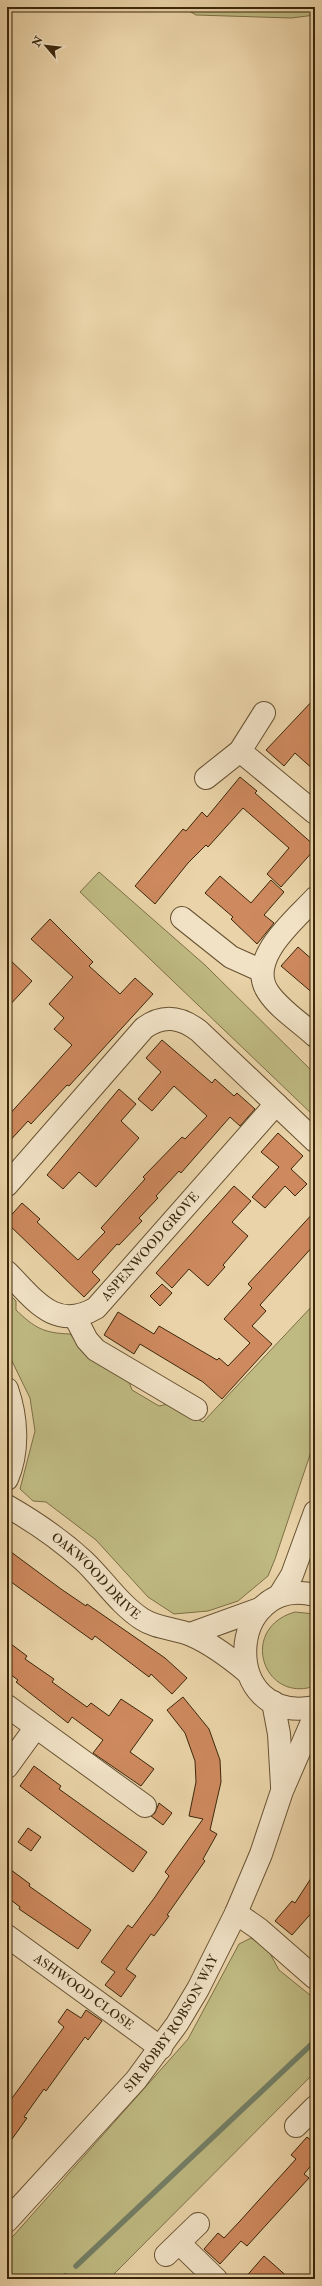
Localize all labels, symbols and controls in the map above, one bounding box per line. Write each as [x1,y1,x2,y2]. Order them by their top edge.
north arrow [26,26,66,66]
text: N [29,33,46,50]
street label: ASPENWOOD GROVE [97,1189,203,1305]
street label: OAKWOOD DRIVE [48,1529,144,1623]
street label: ASHWOOD CLOSE [30,1950,137,2034]
street label: SIR BOBBY ROBSON WAY [121,1951,222,2096]

